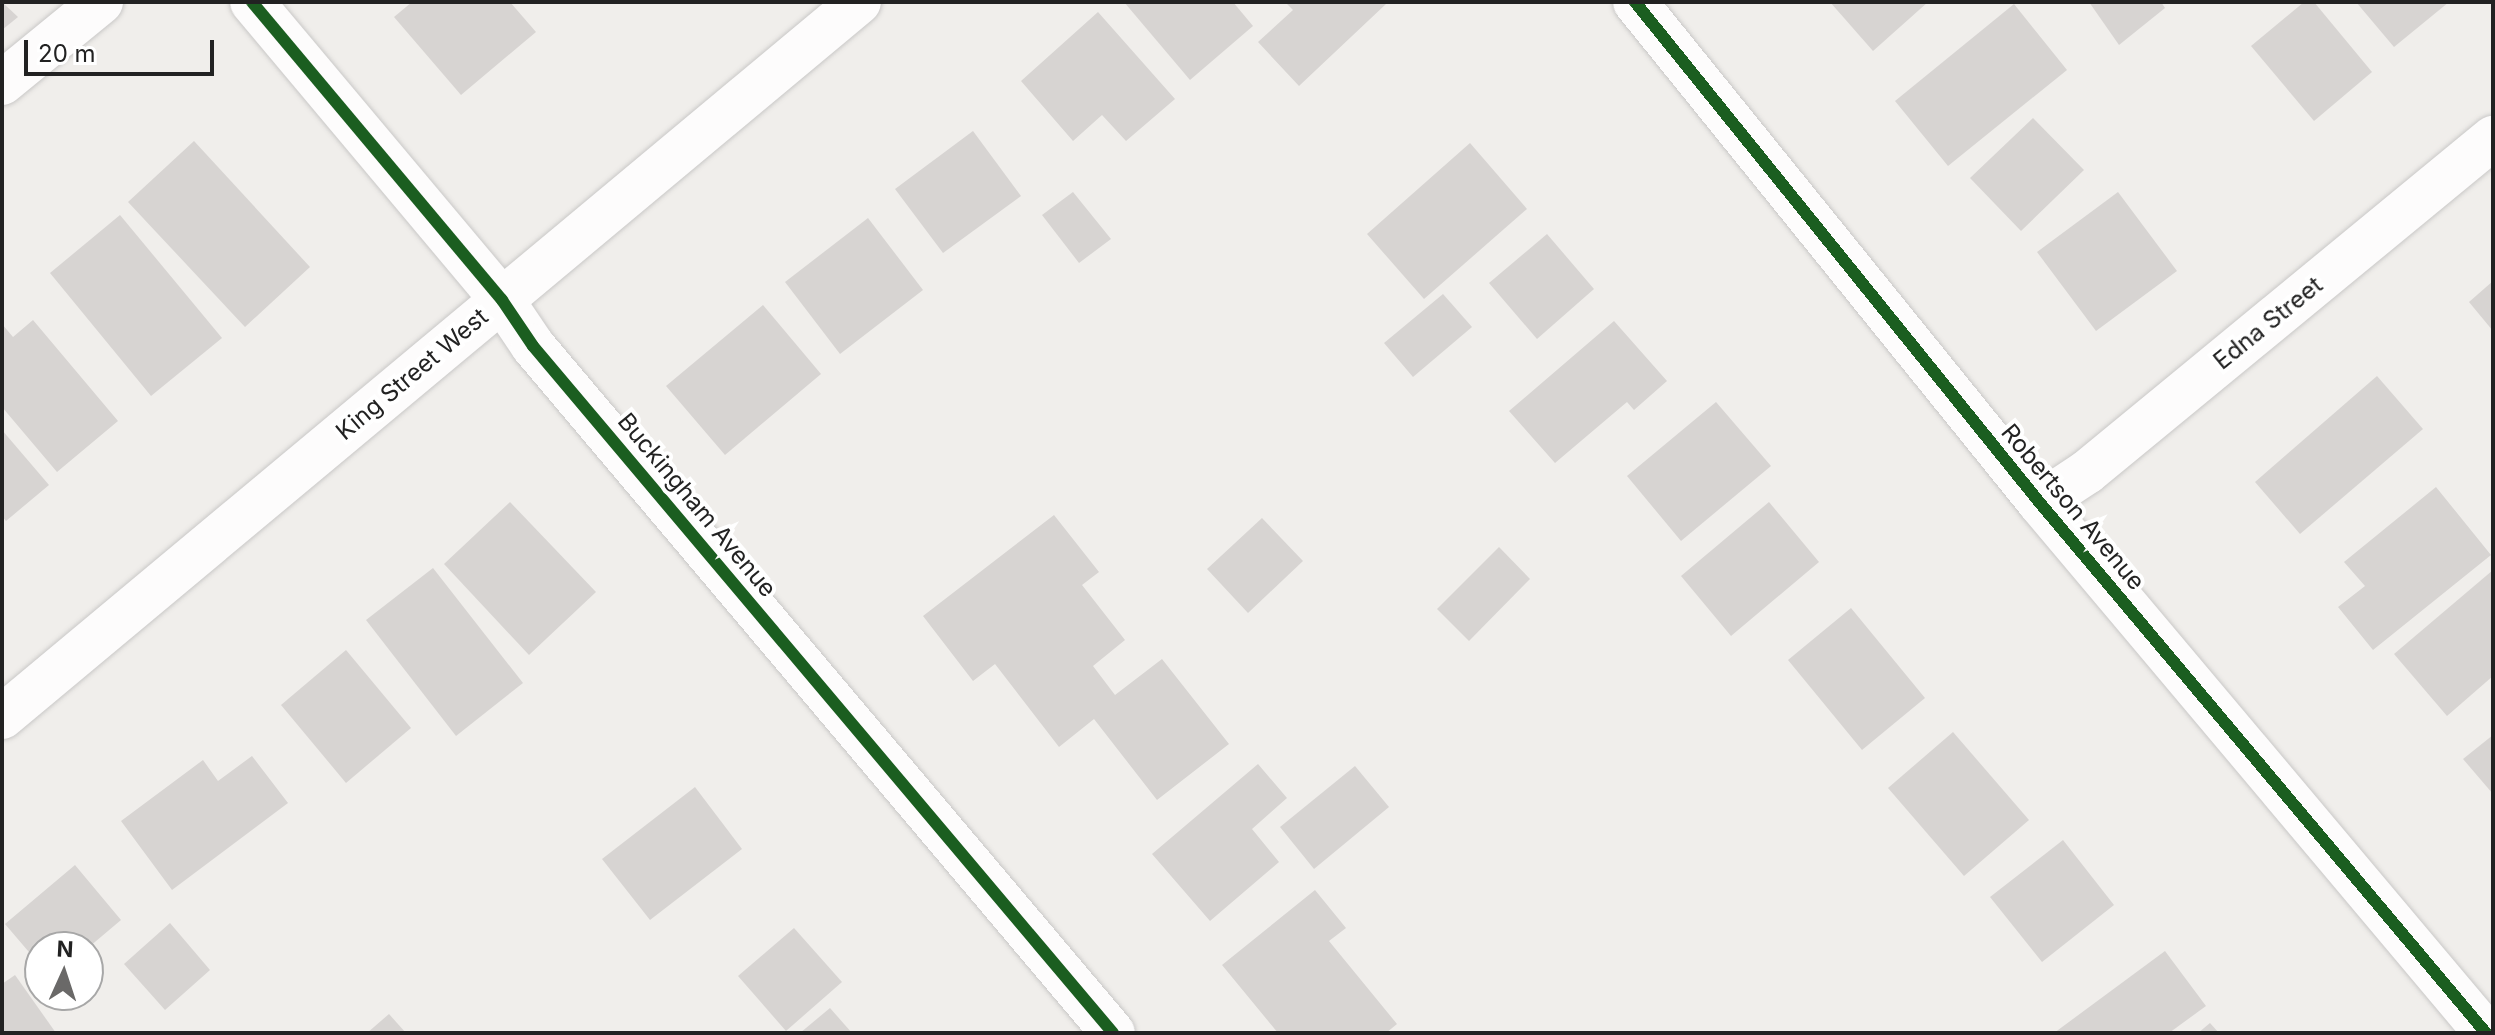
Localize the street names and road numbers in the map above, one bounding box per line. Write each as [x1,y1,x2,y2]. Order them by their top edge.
street label: Edna Street [2208,271,2328,375]
street label: King Street West [330,302,494,446]
street label: Buckingham Avenue [612,407,782,603]
street label: Robertson Avenue [1995,418,2151,596]

